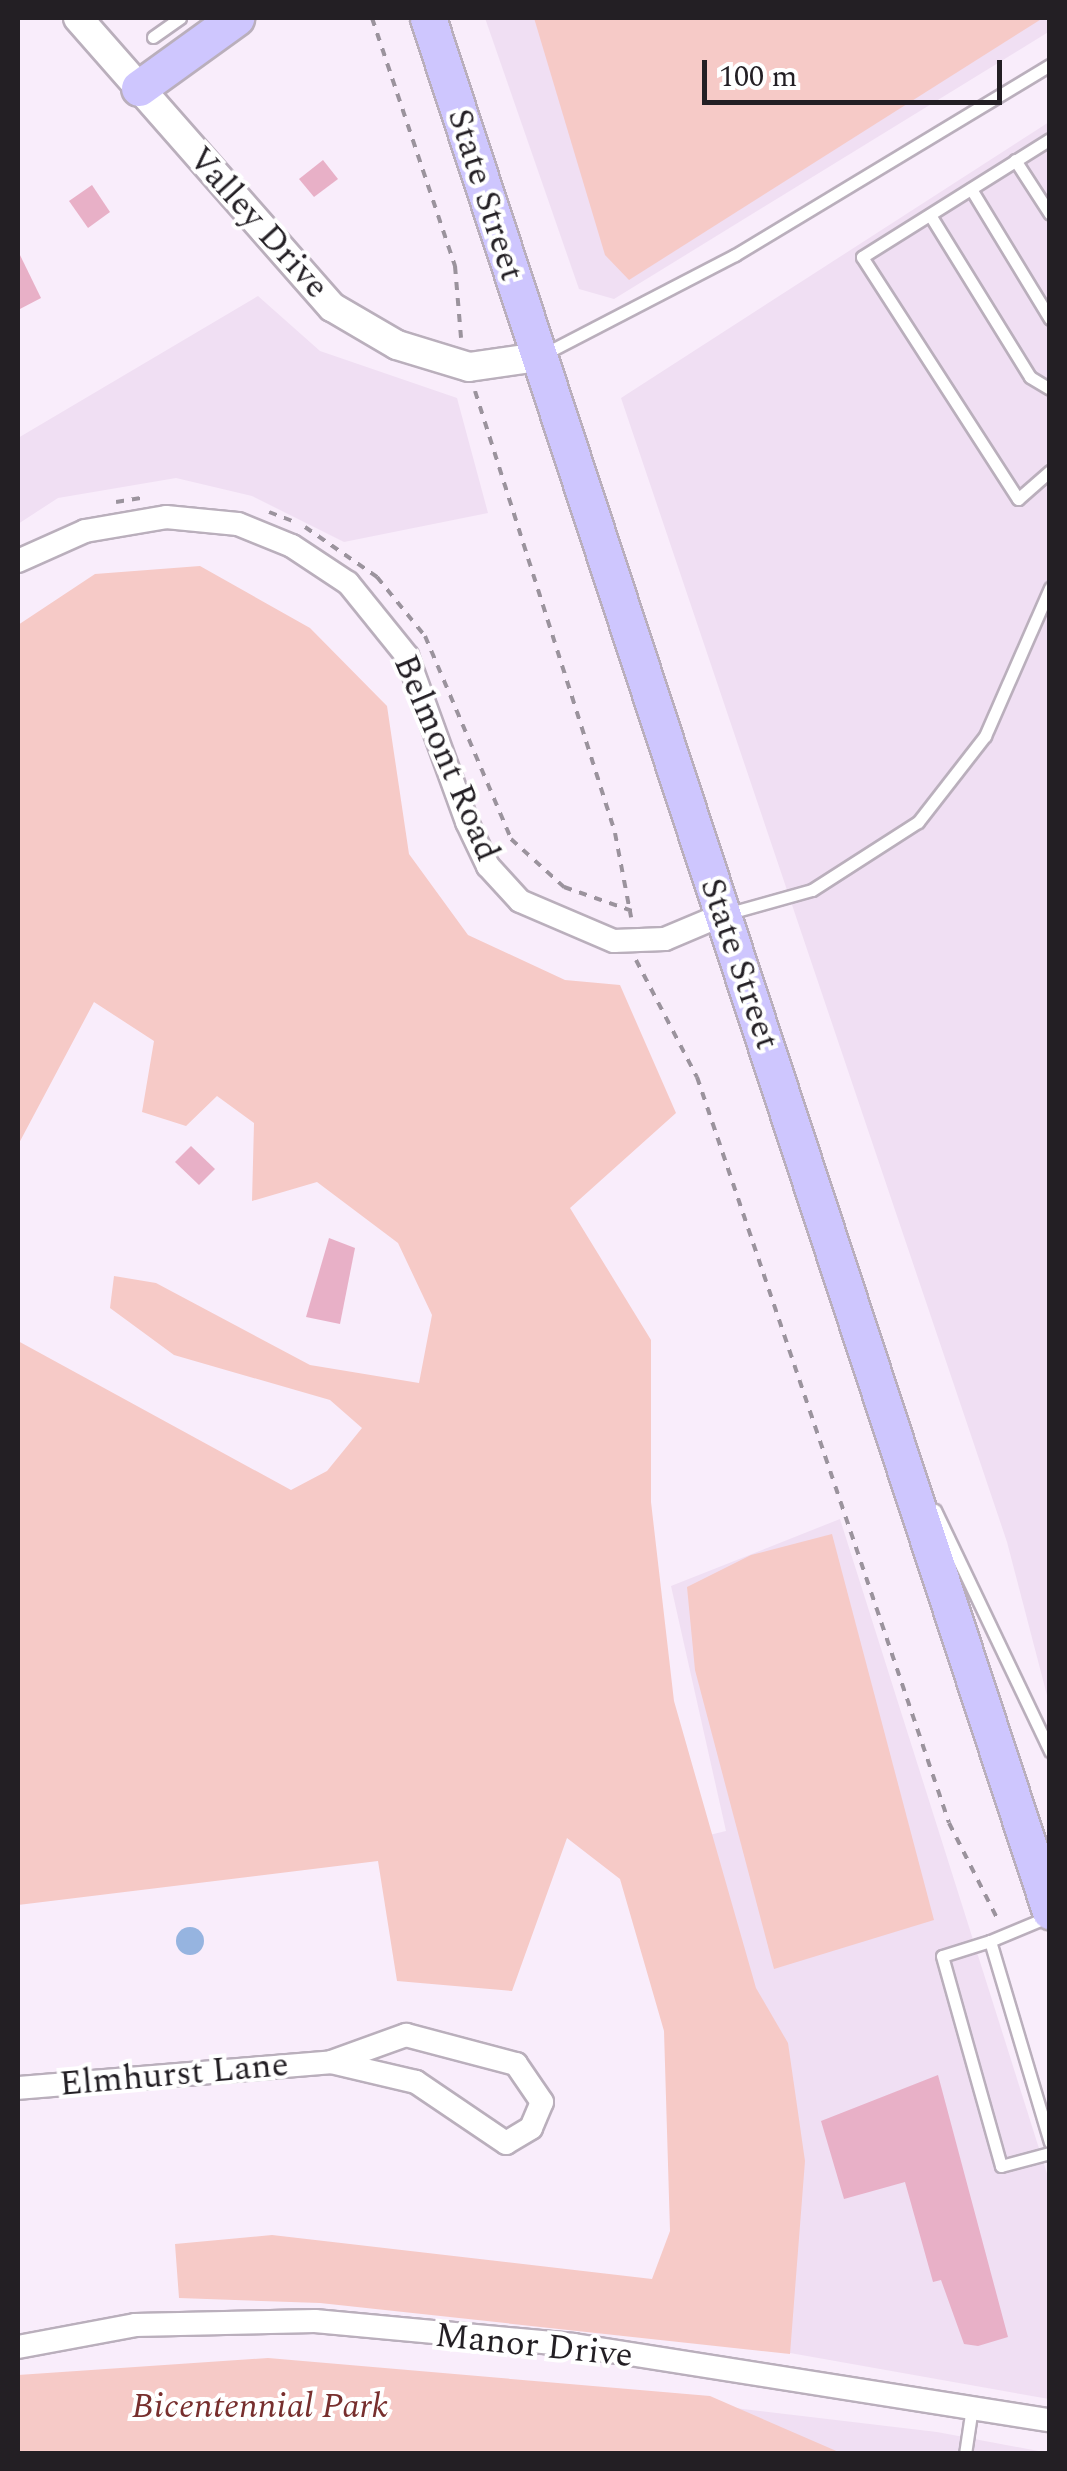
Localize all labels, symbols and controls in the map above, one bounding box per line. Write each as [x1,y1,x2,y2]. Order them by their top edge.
scale bar [707,40,1007,102]
text: 100 m [719,54,797,100]
street label: State Street [437,104,533,286]
street label: Valley Drive [179,138,337,308]
street label: Belmont Road [384,649,508,867]
street label: State Street [690,873,788,1055]
street label: Elmhurst Lane [58,2044,290,2106]
street label: Manor Drive [433,2315,635,2377]
park label: Bicentennial Park [132,2386,388,2428]

